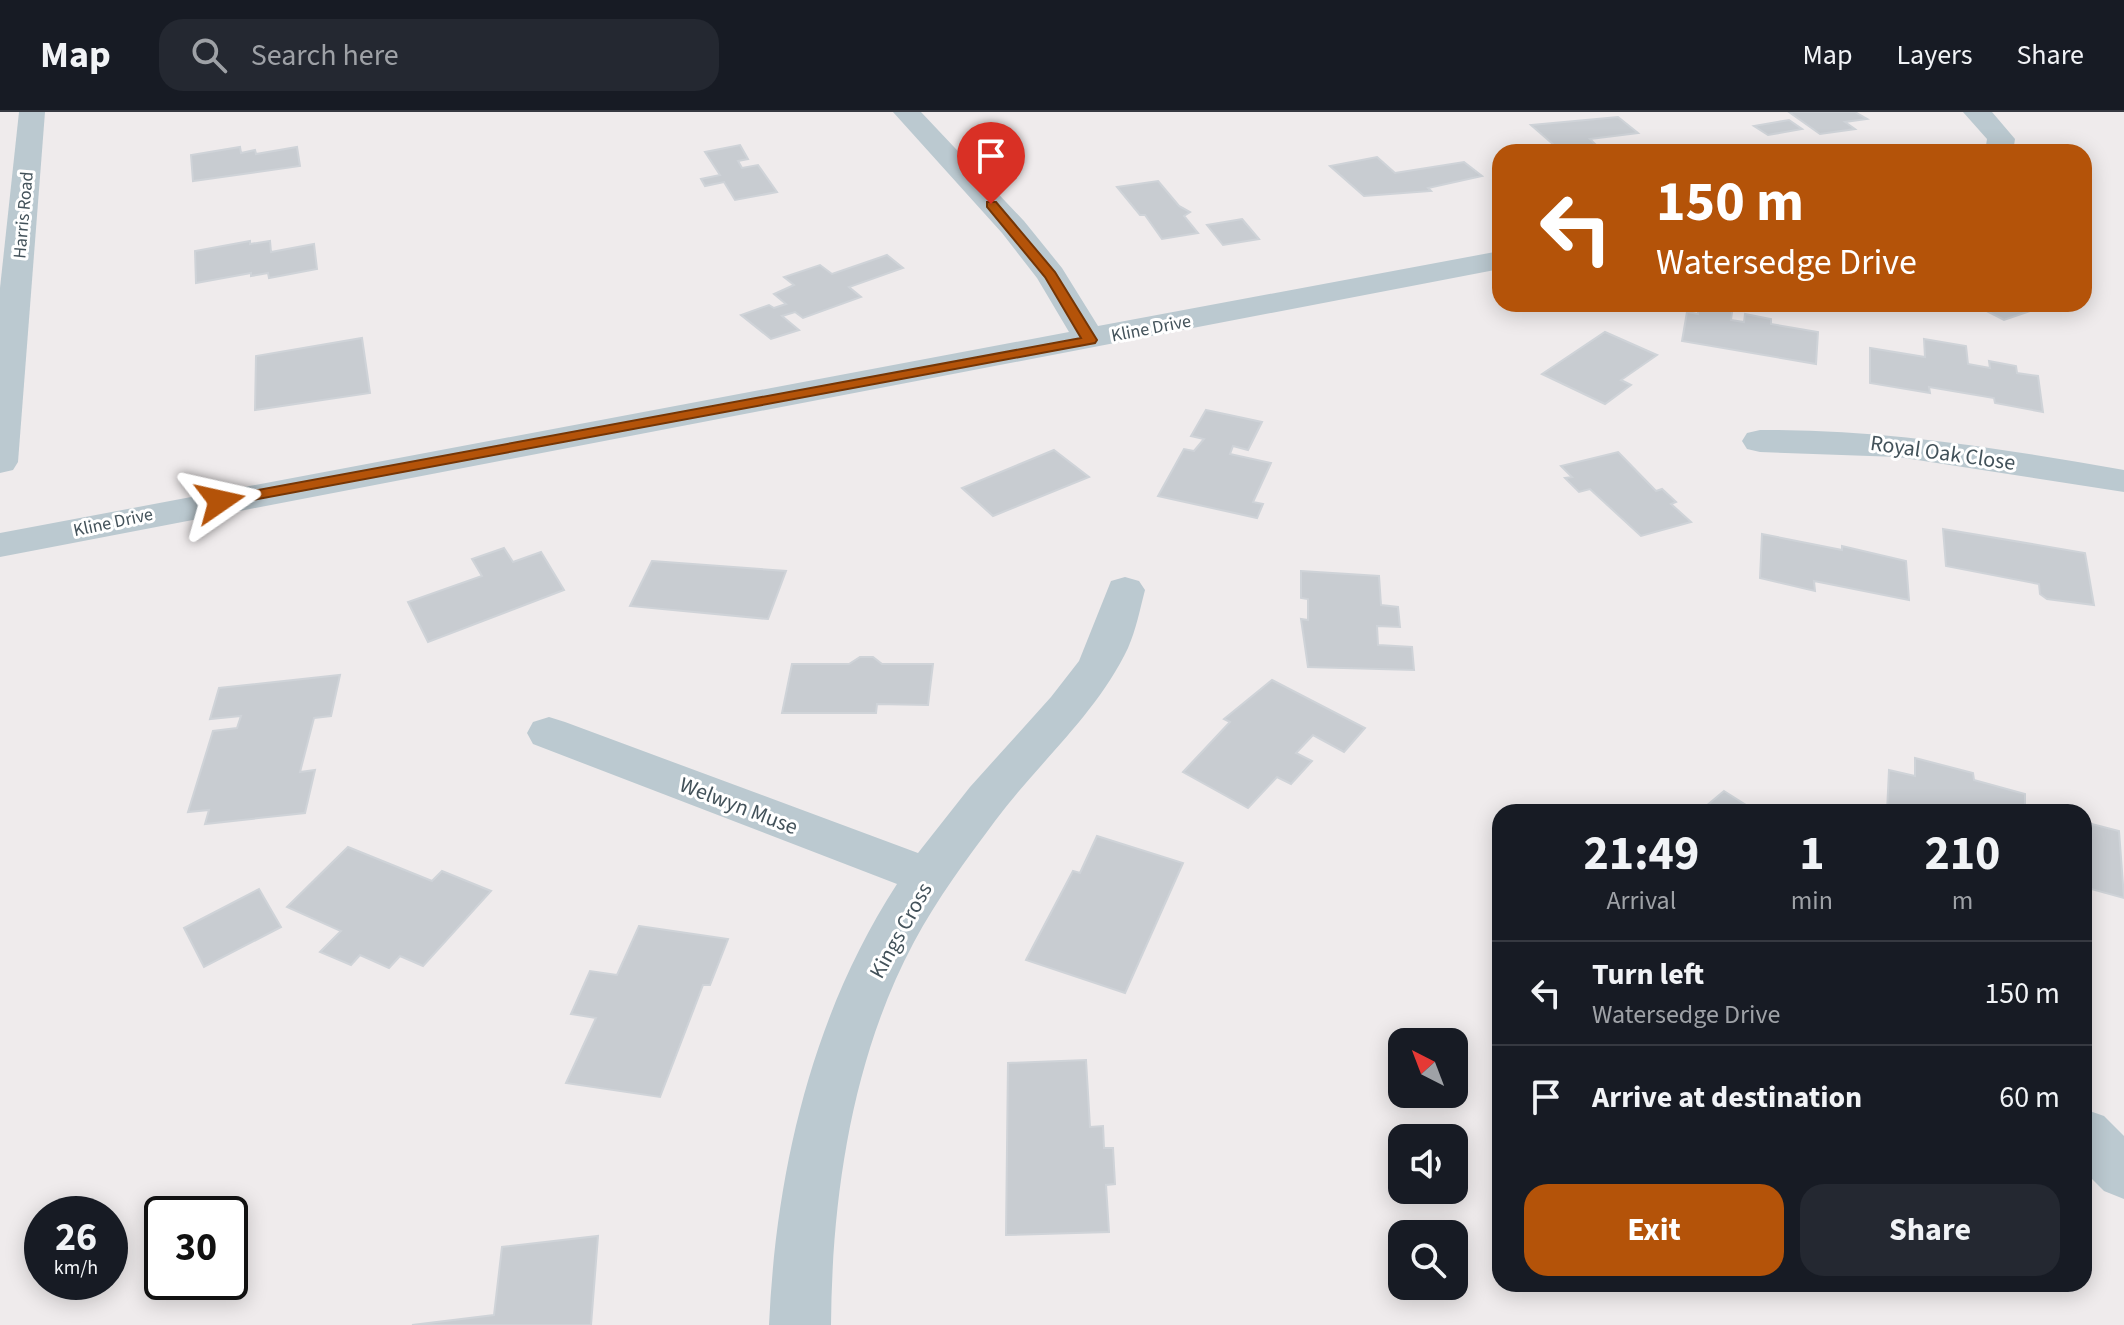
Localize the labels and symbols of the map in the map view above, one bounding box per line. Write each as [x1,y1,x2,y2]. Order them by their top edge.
pin [957,122,1025,204]
street label: Harris Road [7,170,40,260]
street label: Kline Drive [1109,308,1193,348]
street label: Royal Oak Close [1868,427,2018,479]
position arrow [178,459,262,543]
street label: Kline Drive [71,502,155,543]
street label: Welwyn Muse [675,769,803,843]
street label: Kings Cross [861,877,940,984]
north arrow [1388,1028,1468,1108]
speed limit sign: 30 [144,1196,248,1300]

